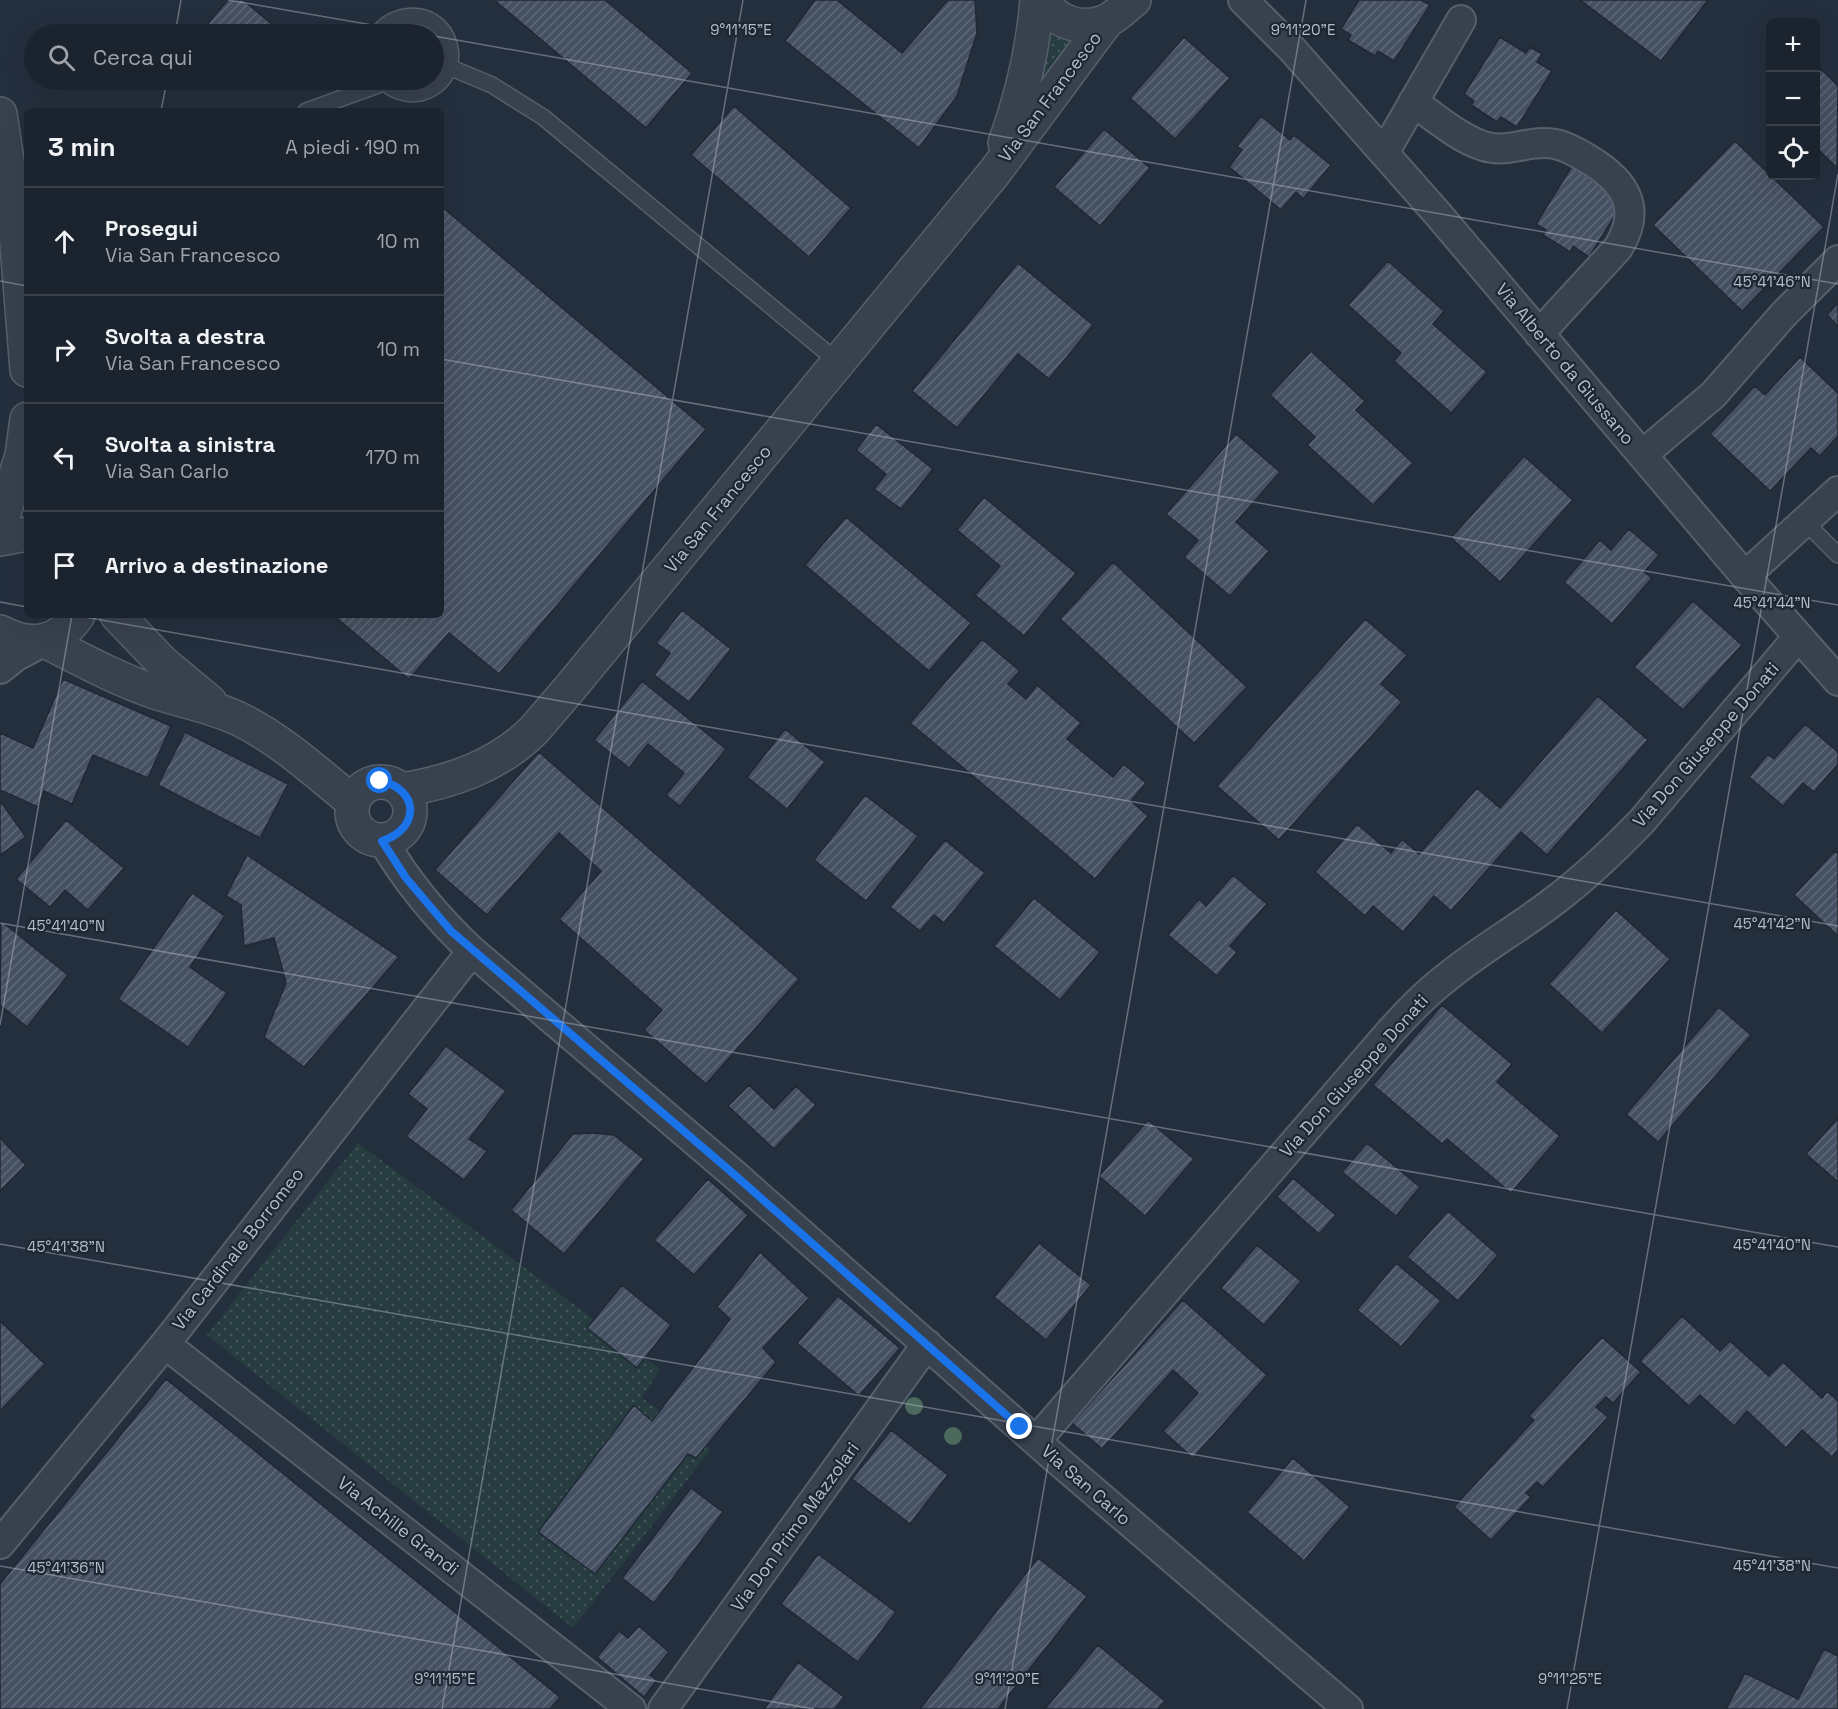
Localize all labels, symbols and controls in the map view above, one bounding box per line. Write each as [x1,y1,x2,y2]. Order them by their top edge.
map controls [1766,18,1820,180]
button: + [1766,18,1820,72]
text: 9°11'15"E [710,20,772,39]
text: 9°11'20"E [1271,20,1335,39]
search box [24,24,444,90]
street label: Via San Francesco [993,27,1106,167]
icon: search [45,41,78,74]
text: Cerca qui [93,43,193,71]
button: − [1766,72,1820,126]
button: locate [1766,126,1820,180]
text: 3 min [48,130,116,164]
text: A piedi · 190 m [285,134,420,160]
text: Prosegui [105,214,198,242]
icon: ahead [48,225,81,258]
text: 10 m [376,228,420,254]
text: Via San Francesco [105,242,281,268]
text: 45°41'46"N [1733,272,1811,291]
street label: Via Alberto da Giussano [1491,278,1640,449]
text: Svolta a destra [105,322,265,350]
icon: right [48,333,81,366]
text: 10 m [376,336,420,362]
text: Via San Francesco [105,350,281,376]
text: Svolta a sinistra [105,430,275,458]
street label: Via San Francesco [659,440,776,577]
icon: left [48,441,81,474]
text: 170 m [365,444,420,470]
text: Via San Carlo [105,458,229,484]
icon: arrive [48,549,81,582]
text: Arrivo a destinazione [105,551,328,579]
text: 45°41'44"N [1733,593,1811,612]
street label: Via Don Giuseppe Donati [1627,657,1784,832]
route start [366,767,392,793]
text: 45°41'42"N [1733,914,1811,933]
text: 45°41'40"N [27,916,105,935]
street label: Via Don Giuseppe Donati [1274,989,1433,1162]
street label: Via Cardinale Borromeo [167,1163,308,1335]
text: 45°41'40"N [1733,1235,1811,1254]
text: 45°41'38"N [27,1237,105,1256]
route end [1006,1413,1032,1439]
street label: Via Don Primo Mazzolari [725,1437,864,1616]
street label: Via San Carlo [1037,1439,1136,1530]
street label: Via Achille Grandi [333,1471,464,1580]
text: 45°41'38"N [1733,1556,1811,1575]
text: 45°41'36"N [27,1558,105,1577]
text: 9°11'15"E [414,1669,476,1688]
text: 9°11'20"E [975,1669,1039,1688]
text: 9°11'25"E [1538,1669,1602,1688]

